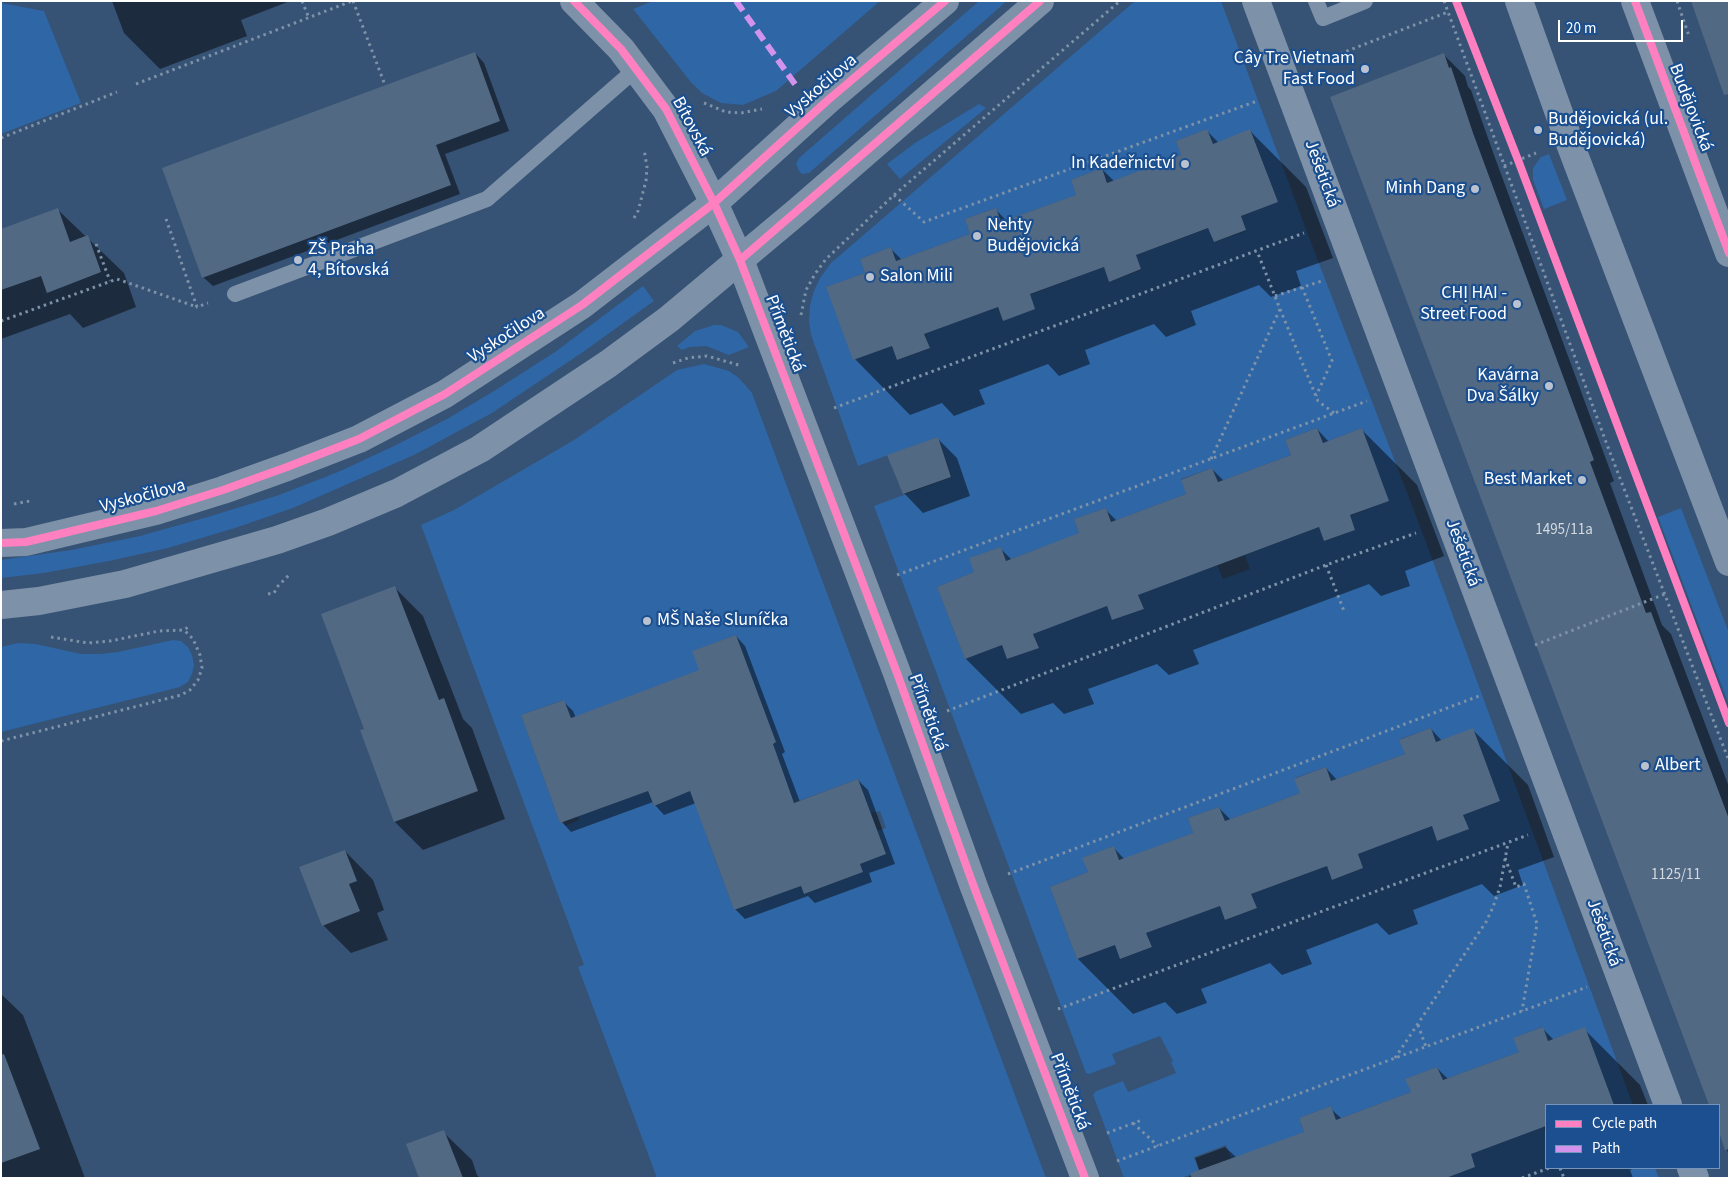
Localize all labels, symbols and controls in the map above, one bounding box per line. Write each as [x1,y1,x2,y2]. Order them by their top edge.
scale bar [1560,10,1685,42]
text: 20 m [1566,18,1596,39]
place label: Cây Tre Vietnam Fast Food [1234,48,1355,90]
street label: Vyskočilova [782,50,862,124]
street label: Budějovická [1663,61,1717,155]
marker: Cây Tre Vietnam Fast Food [1359,63,1371,75]
street label: Bítovská [666,94,716,160]
place label: Budějovická (ul. Budějovická) [1548,109,1668,152]
marker: Budějovická (ul. Budějovická) [1532,124,1544,136]
street label: Ješetická [1299,137,1343,211]
place label: In Kadeřnictví [1071,153,1175,175]
marker: In Kadeřnictví [1179,158,1191,170]
place label: Minh Dang [1385,178,1465,200]
marker: Minh Dang [1469,183,1481,195]
place label: Nehty Budějovická [987,215,1079,258]
marker: Nehty Budějovická [971,230,983,242]
place label: ZŠ Praha 4, Bítovská [308,239,389,282]
marker: ZŠ Praha 4, Bítovská [292,254,304,266]
place label: Salon Mili [880,266,953,288]
marker: Salon Mili [864,271,876,283]
place label: CHỊ HAI - Street Food [1420,283,1507,326]
street label: Přímětická [759,292,809,376]
marker: CHỊ HAI - Street Food [1511,298,1523,310]
street label: Vyskočilova [464,303,550,369]
place label: Kavárna Dva Šálky [1467,365,1539,408]
marker: Kavárna Dva Šálky [1543,380,1555,392]
place label: Best Market [1484,469,1572,491]
marker: Best Market [1576,474,1588,486]
street label: Vyskočilova [98,475,188,519]
street label: Ješetická [1440,516,1484,590]
house number: 1495/11a [1535,522,1593,540]
place label: MŠ Naše Sluníčka [657,610,788,632]
marker: MŠ Naše Sluníčka [641,615,653,627]
street label: Přímětická [903,671,951,755]
place label: Albert [1655,755,1701,777]
marker: Albert [1639,760,1651,772]
house number: 1125/11 [1651,867,1701,885]
street label: Ješetická [1581,896,1625,970]
street label: Přímětická [1044,1050,1094,1134]
legend [1545,1104,1720,1169]
text: Cycle path [1592,1113,1657,1134]
text: Path [1592,1138,1620,1159]

